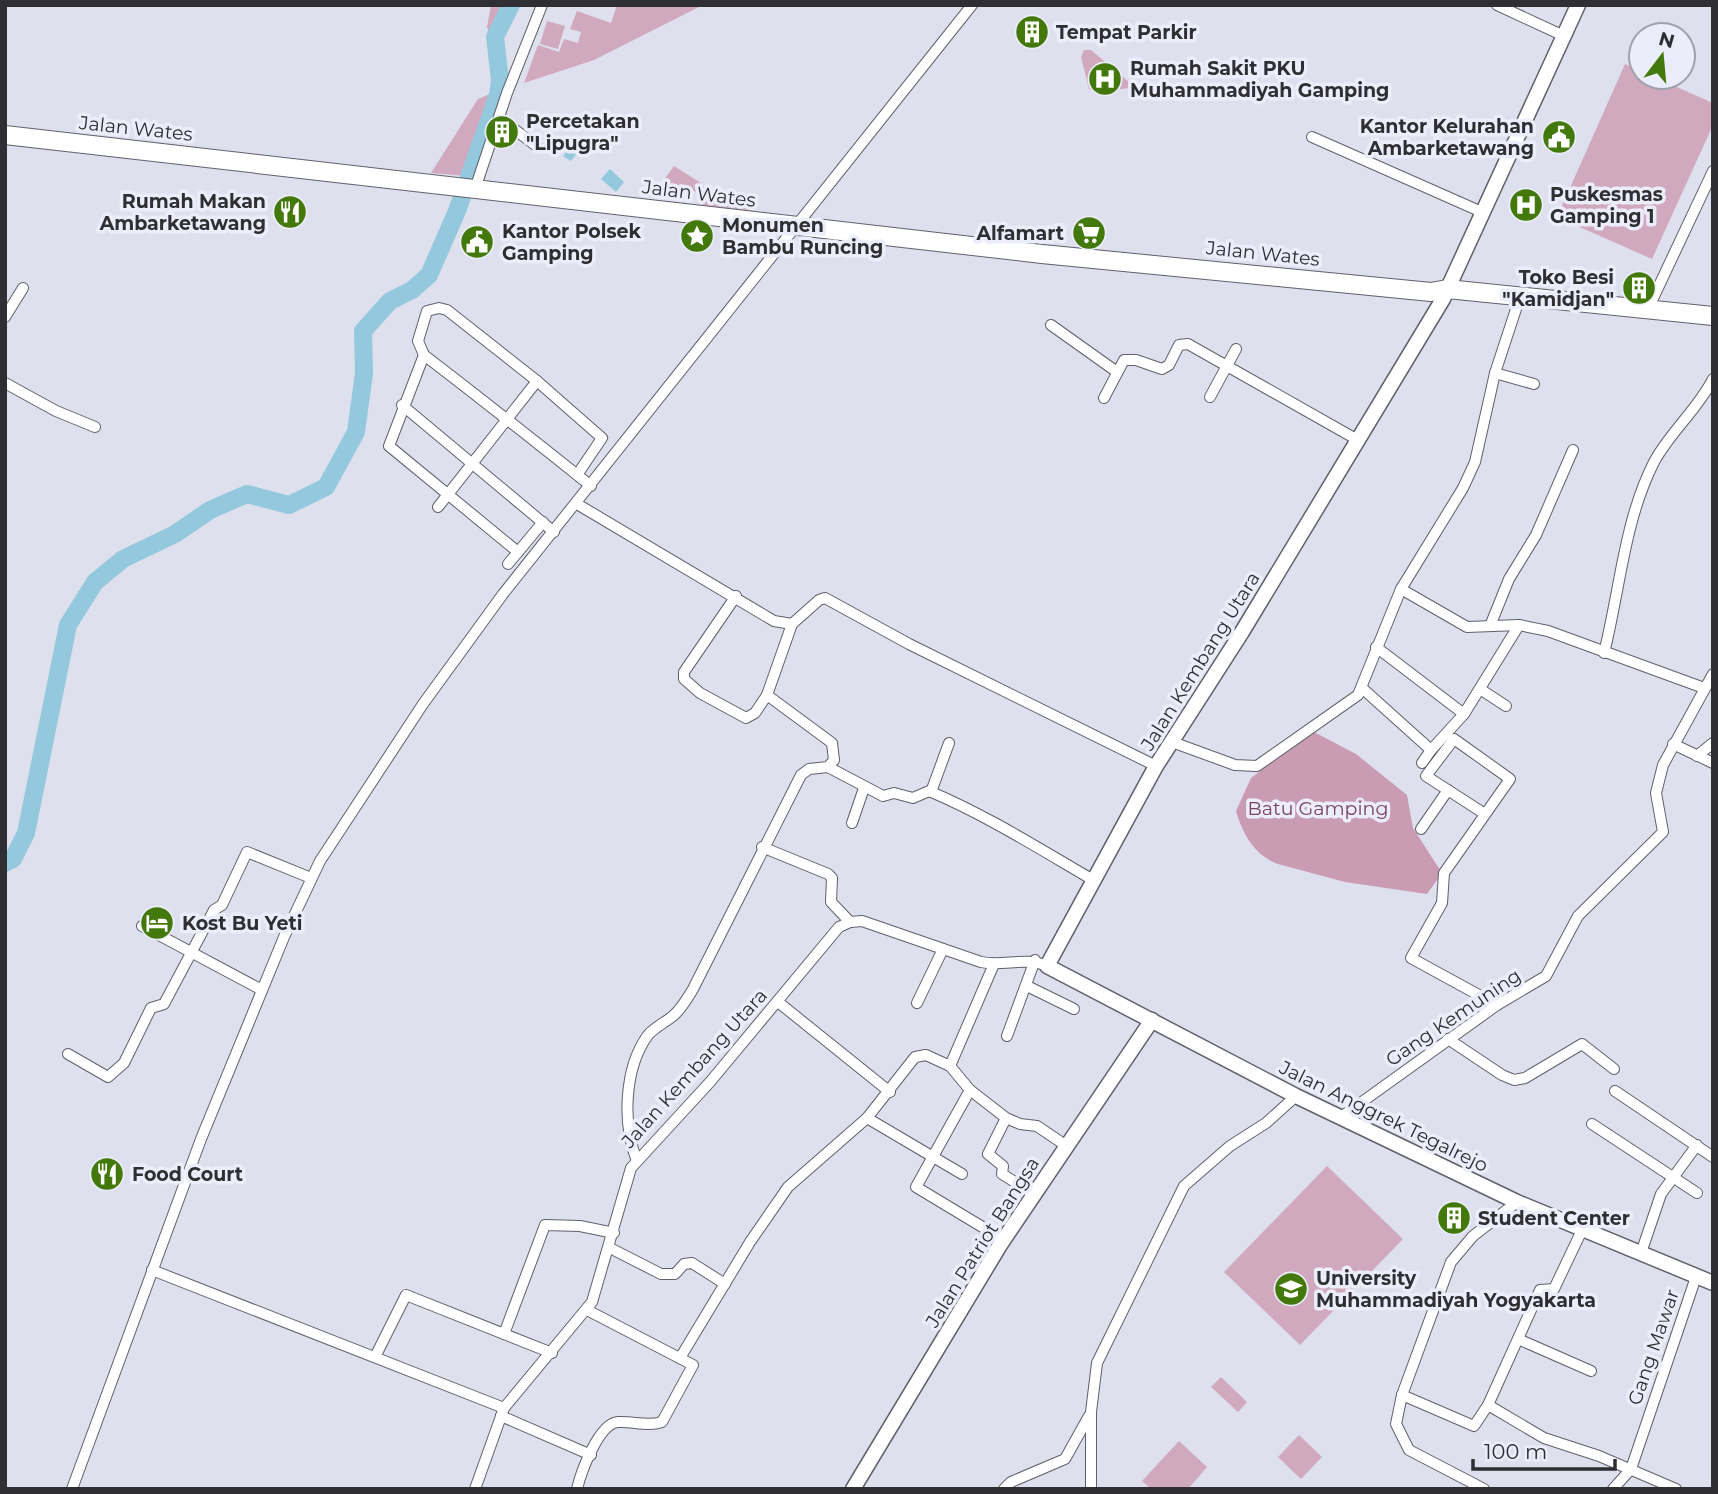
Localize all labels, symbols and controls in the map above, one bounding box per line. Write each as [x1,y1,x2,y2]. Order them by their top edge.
building icon: Tempat Parkir [1013,13,1051,51]
place label: Tempat Parkir [1056,21,1197,44]
north arrow [1627,21,1697,91]
text: N [1656,27,1677,53]
place label: Rumah Sakit PKU Muhammadiyah Gamping [1130,57,1389,102]
hospital icon: Rumah Sakit PKU Muhammadiyah Gamping [1086,60,1124,98]
place label: Percetakan "Lipugra" [526,110,640,155]
street label: Jalan Wates [77,111,194,146]
building icon: Percetakan "Lipugra" [483,113,521,151]
place label: Kantor Kelurahan Ambarketawang [1360,115,1534,160]
public building icon: Kantor Kelurahan Ambarketawang [1540,118,1578,156]
street label: Jalan Wates [640,175,757,212]
place label: Puskesmas Gamping 1 [1550,183,1663,228]
hospital icon: Puskesmas Gamping 1 [1507,186,1545,224]
place label: Rumah Makan Ambarketawang [99,190,266,235]
restaurant icon: Rumah Makan Ambarketawang [271,193,309,231]
place label: Monumen Bambu Runcing [722,214,883,259]
supermarket icon: Alfamart [1070,214,1108,252]
place icon: Monumen Bambu Runcing [678,217,716,255]
place label: Kantor Polsek Gamping [502,220,642,265]
place label: Alfamart [975,222,1064,245]
public building icon: Kantor Polsek Gamping [458,223,496,261]
street label: Jalan Wates [1204,236,1321,271]
place label: Toko Besi "Kamidjan" [1502,266,1614,311]
building icon: Toko Besi "Kamidjan" [1620,269,1658,307]
street label: Jalan Kembang Utara [1136,568,1265,756]
park label: Batu Gamping [1248,797,1388,820]
hotel icon: Kost Bu Yeti [138,904,176,942]
place label: Kost Bu Yeti [182,912,302,935]
street label: Gang Kemuning [1381,964,1525,1071]
street label: Jalan Kembang Utara [616,984,772,1153]
street label: Jalan Anggrek Tegalrejo [1275,1055,1492,1177]
street label: Jalan Patriot Bangsa [920,1153,1044,1332]
restaurant icon: Food Court [88,1155,126,1193]
place label: Food Court [132,1163,243,1186]
building icon: Student Center [1435,1199,1473,1237]
place label: Student Center [1478,1207,1630,1230]
place label: University Muhammadiyah Yogyakarta [1316,1267,1596,1312]
school or university icon: University Muhammadiyah Yogyakarta [1272,1270,1310,1308]
street label: Gang Mawar [1623,1286,1684,1408]
scale bar [1473,1428,1615,1472]
text: 100 m [1484,1439,1547,1464]

